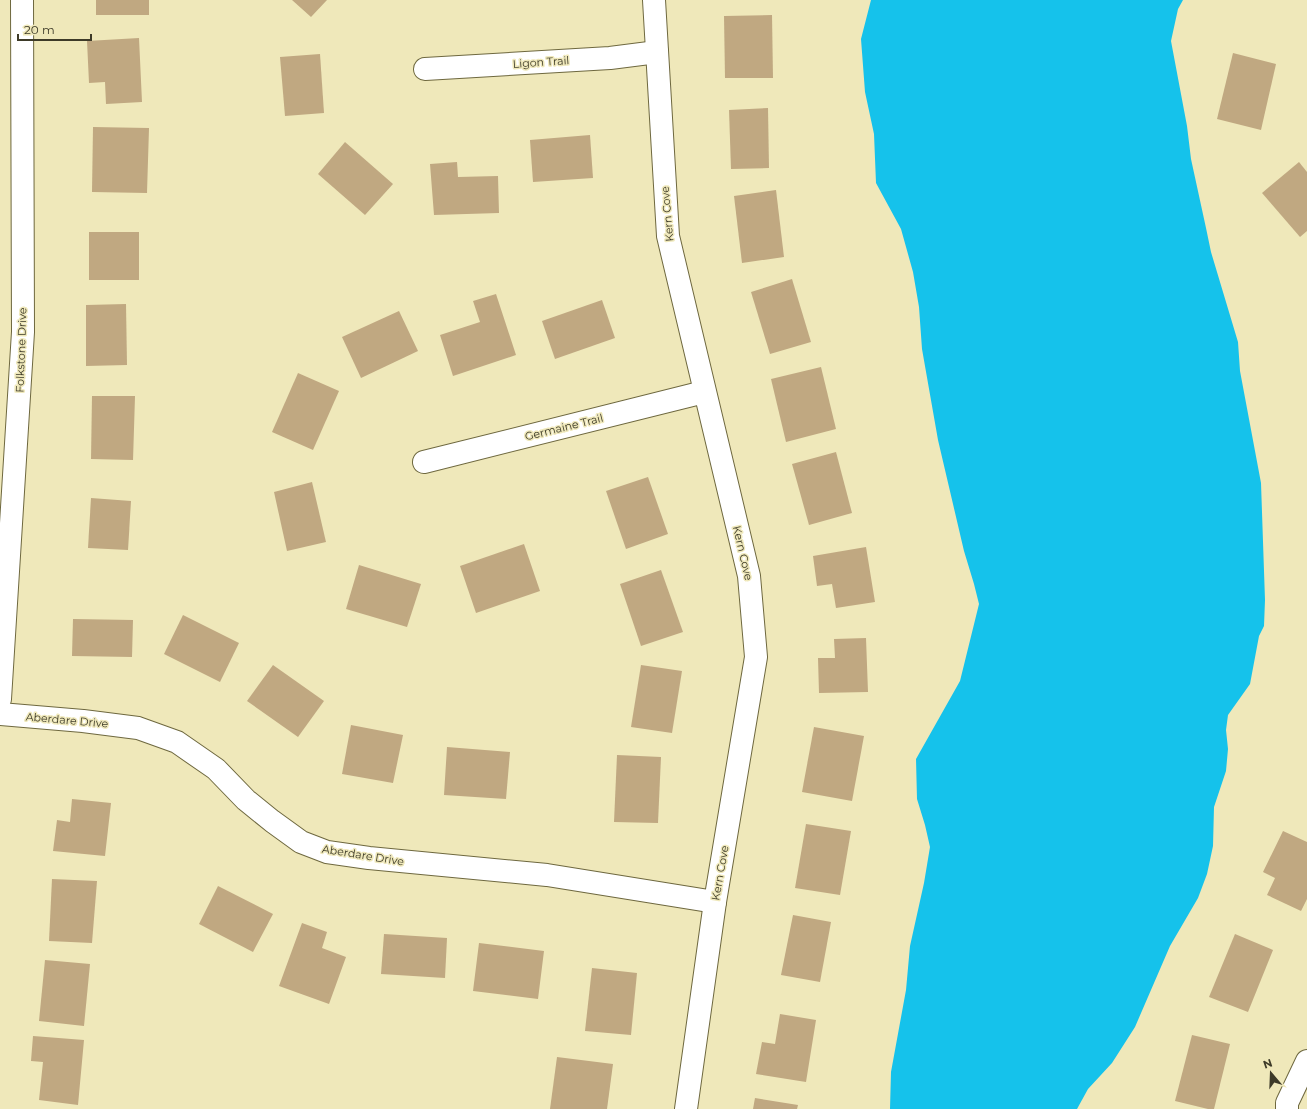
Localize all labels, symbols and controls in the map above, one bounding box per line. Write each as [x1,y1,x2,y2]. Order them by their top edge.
scale bar [18,16,91,42]
text: 20 m [24,22,55,37]
street label: Ligon Trail [512,53,570,71]
street label: Kern Cove [658,185,676,242]
street label: Folkstone Drive [13,307,29,393]
street label: Germaine Trail [523,411,605,443]
street label: Kern Cove [730,524,756,582]
street label: Aberdare Drive [25,709,109,731]
street label: Aberdare Drive [321,842,405,868]
street label: Kern Cove [708,844,732,902]
north arrow [1251,1053,1291,1093]
text: N [1261,1055,1274,1072]

